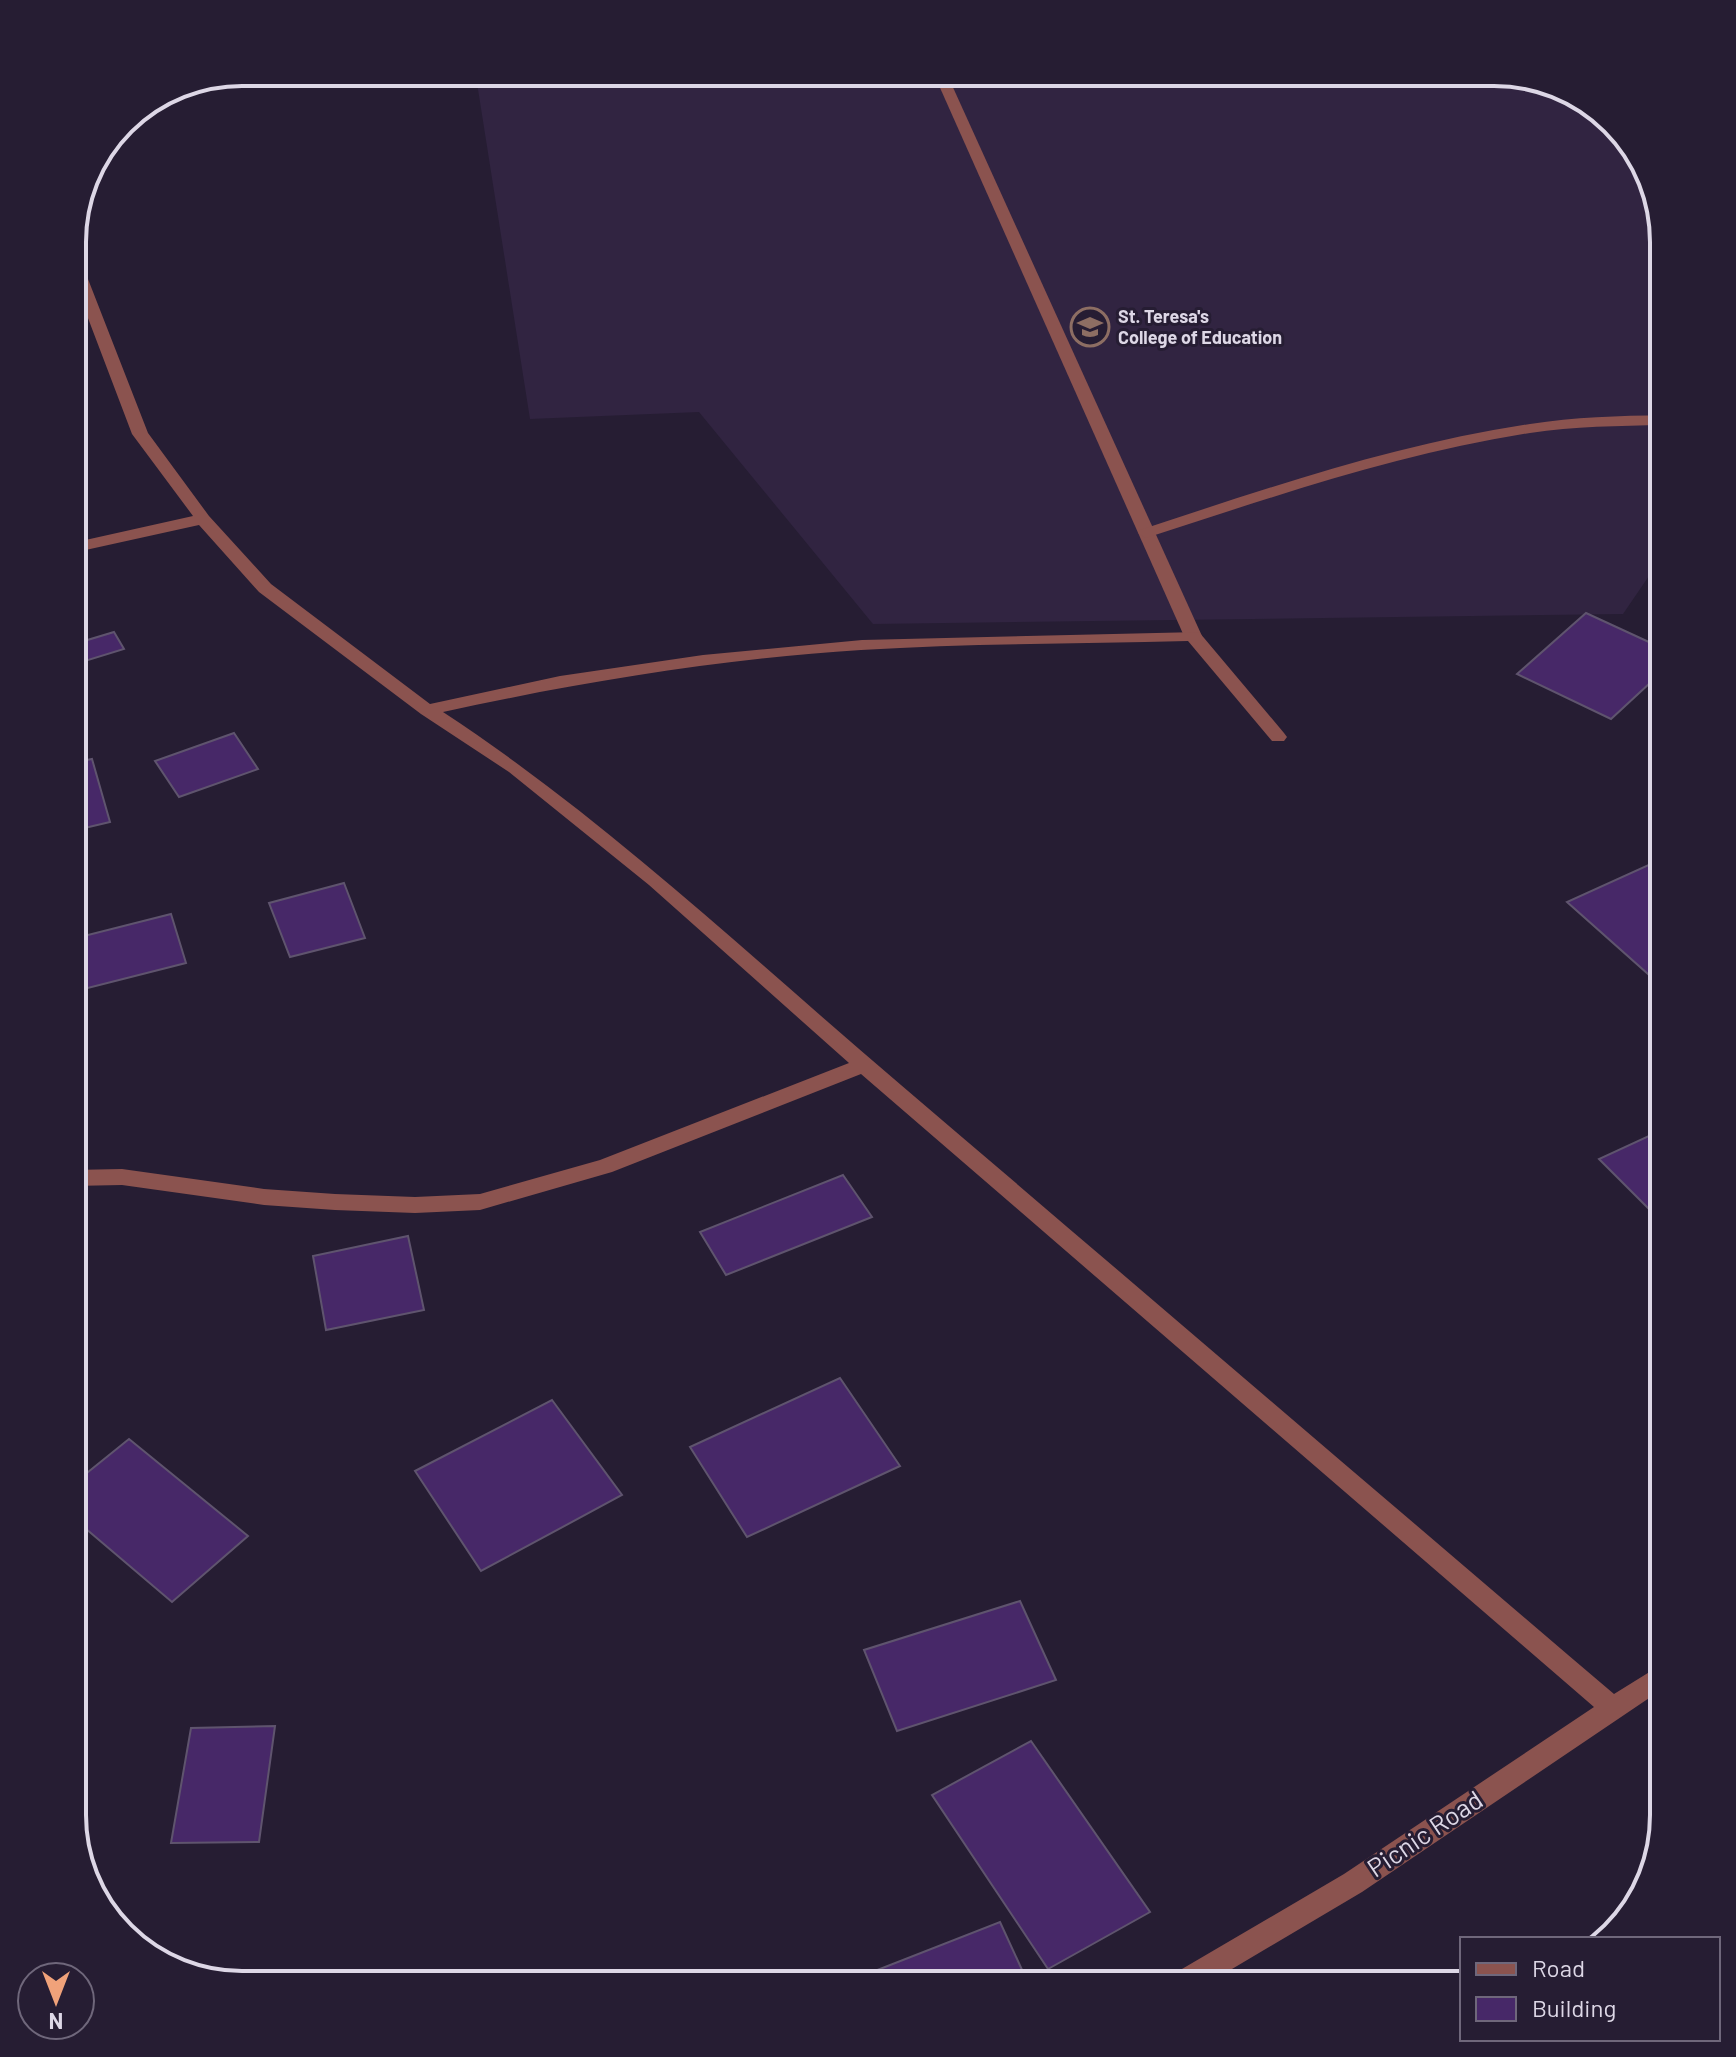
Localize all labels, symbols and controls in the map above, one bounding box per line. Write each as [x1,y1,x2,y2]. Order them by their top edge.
place label: St. Teresa's College of Education [1118,305,1282,348]
school or university icon: St. Teresa's College of Education [1069,306,1111,348]
street label: Picnic Road [1361,1783,1488,1883]
legend [1460,1937,1720,2041]
text: Road [1532,1953,1585,1982]
north arrow [16,1961,96,2041]
text: Building [1532,1993,1616,2022]
text: N [49,2009,63,2035]

